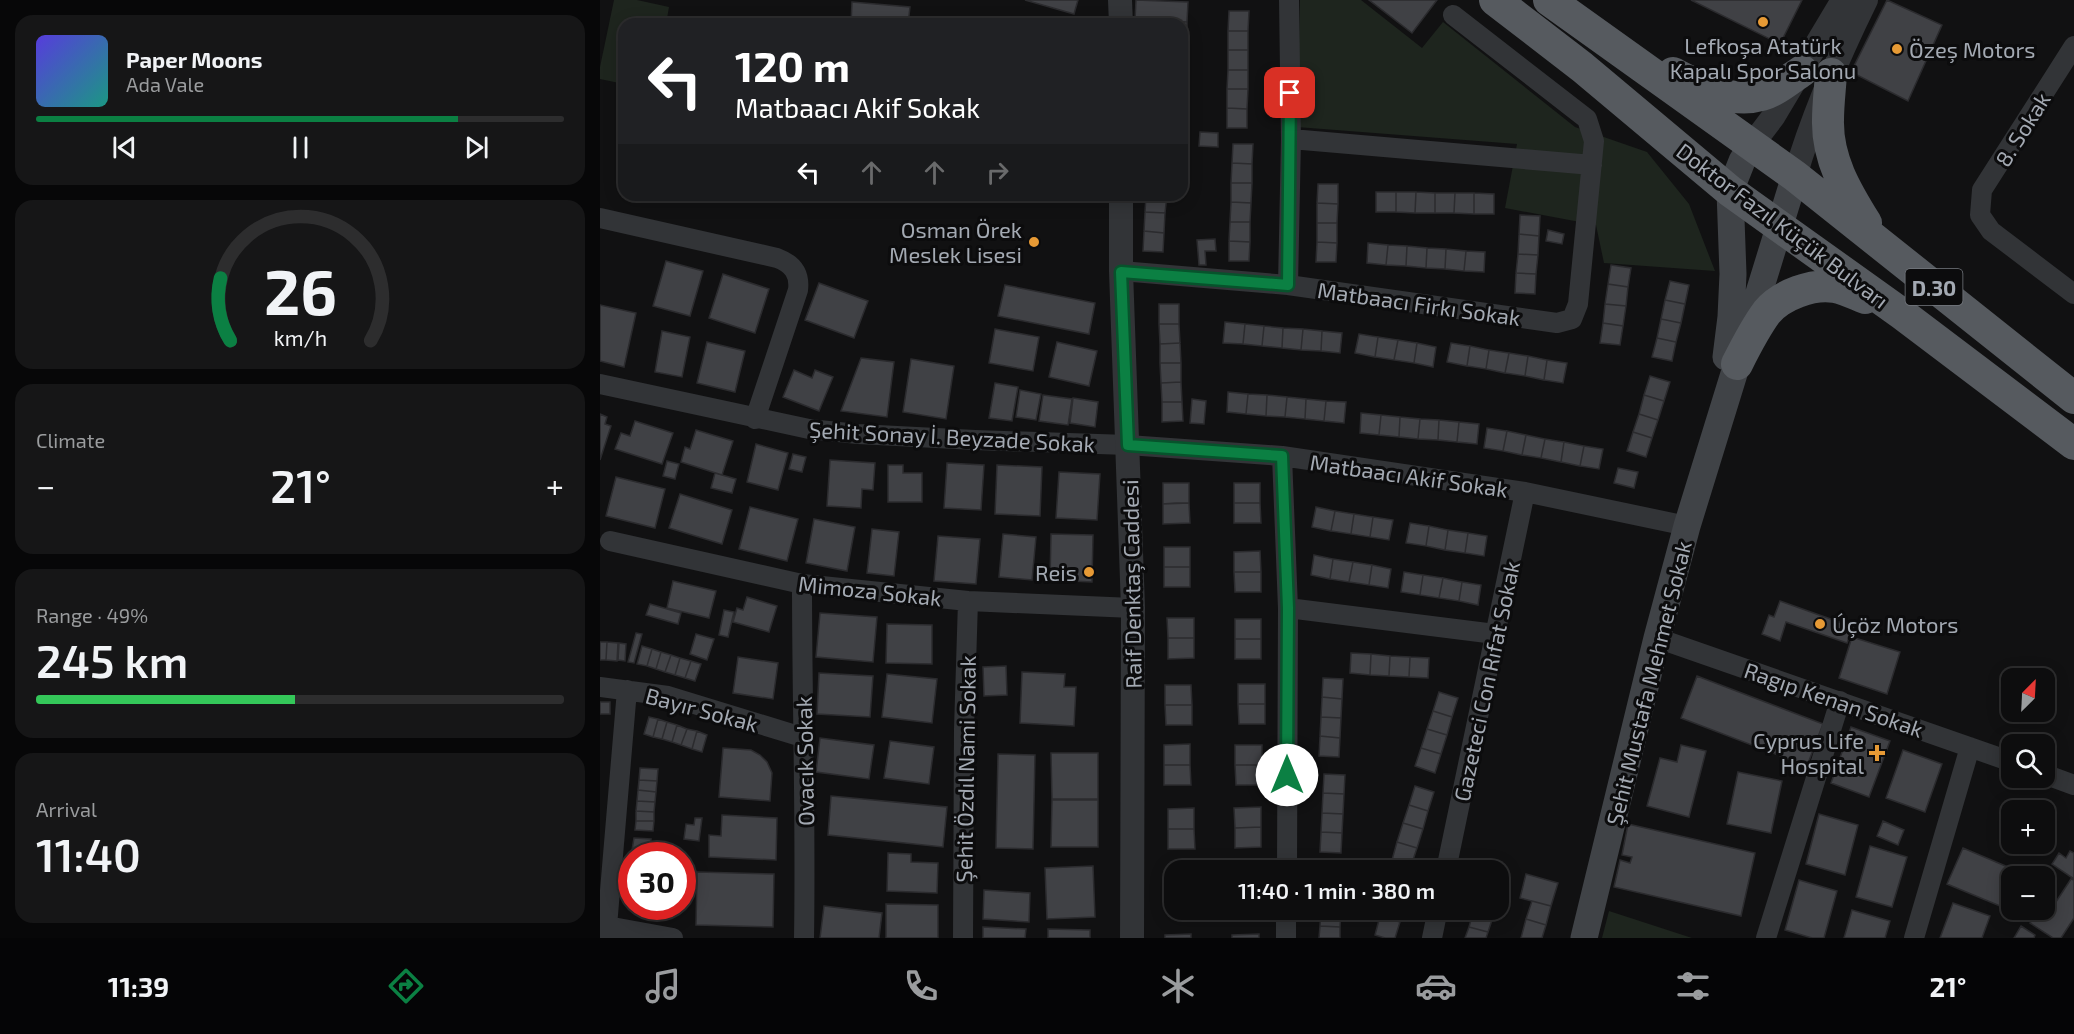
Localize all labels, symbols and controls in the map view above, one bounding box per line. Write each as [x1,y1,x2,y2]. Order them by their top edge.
marker: Lefkoşa Atatürk Kapalı Spor Salonu [1756,15,1770,29]
place label: Lefkoşa Atatürk Kapalı Spor Salonu [1670,32,1856,83]
place label: Özeş Motors [1909,36,2035,64]
text: 120 m [735,40,850,90]
icon: left [636,42,714,120]
marker: Özeş Motors [1890,42,1904,56]
text: Paper Moons [126,46,262,72]
pin [1264,67,1315,118]
text: Ada Vale [126,72,204,96]
icon: arrive [1273,76,1306,109]
street label: 8. Sokak [1989,87,2055,171]
text: Matbaacı Akif Sokak [735,91,980,123]
icon: previous [108,131,141,164]
icon: pause [284,131,317,164]
icon: next [460,131,493,164]
street label: Doktor Fazıl Küçük Bulvarı [1671,137,1894,315]
icon: left [792,156,825,189]
icon: ahead [855,156,888,189]
icon: ahead [918,156,951,189]
icon: right [981,156,1014,189]
place label: Osman Örek Meslek Lisesi [889,216,1022,267]
marker: Osman Örek Meslek Lisesi [1027,235,1041,249]
text: 26 [263,254,337,329]
road number: D.30 [1906,269,1962,305]
street label: Matbaacı Firkı Sokak [1316,276,1522,330]
text: km/h [273,326,327,351]
street label: Şehit Sonay İ. Beyzade Sokak [808,416,1096,458]
text: Climate [36,428,105,452]
street label: Matbaacı Akif Sokak [1308,448,1510,502]
text: 21° [270,458,331,512]
text: − [36,465,55,505]
text: + [546,465,564,505]
street label: Raif Denktaş Caddesi [1116,479,1148,689]
street label: Şehit Mustafa Mehmet Sokak [1600,538,1698,828]
street label: Gazeteci Con Rıfat Sokak [1448,558,1524,804]
place label: Reis [1035,559,1077,585]
marker: Reis [1082,565,1096,579]
street label: Mimoza Sokak [797,570,943,610]
text: Range · 49% [36,603,148,627]
place label: Úçöz Motors [1832,611,1958,639]
marker: Úçöz Motors [1813,617,1827,631]
text: 245 km [36,633,188,687]
street label: Şehit Özdıl Nami Sokak [950,655,982,883]
street label: Ragıp Kenan Sokak [1741,656,1927,742]
north arrow [2001,668,2055,722]
map controls [2001,668,2055,920]
street label: Bayır Sokak [643,682,761,736]
street label: Ovacık Sokak [790,696,818,826]
place label: Cyprus Life Hospital [1753,727,1864,778]
button: search [2001,734,2055,788]
position arrow [1255,743,1319,807]
marker: Cyprus Life Hospital [1868,744,1886,762]
text: Arrival [36,797,97,821]
button: + [2001,800,2055,854]
text: 11:40 [36,827,141,881]
speed limit sign: 30 [618,842,696,920]
button: − [2001,866,2055,920]
text: 11:40 · 1 min · 380 m [1238,877,1435,903]
icon: directions [385,965,427,1007]
icon: music [642,965,684,1007]
icon: phone [900,965,942,1007]
icon: climate [1157,965,1199,1007]
icon: car [1415,965,1457,1007]
icon: filters [1672,965,1714,1007]
text: 11:39 [108,970,169,1002]
text: 21° [1930,970,1966,1002]

